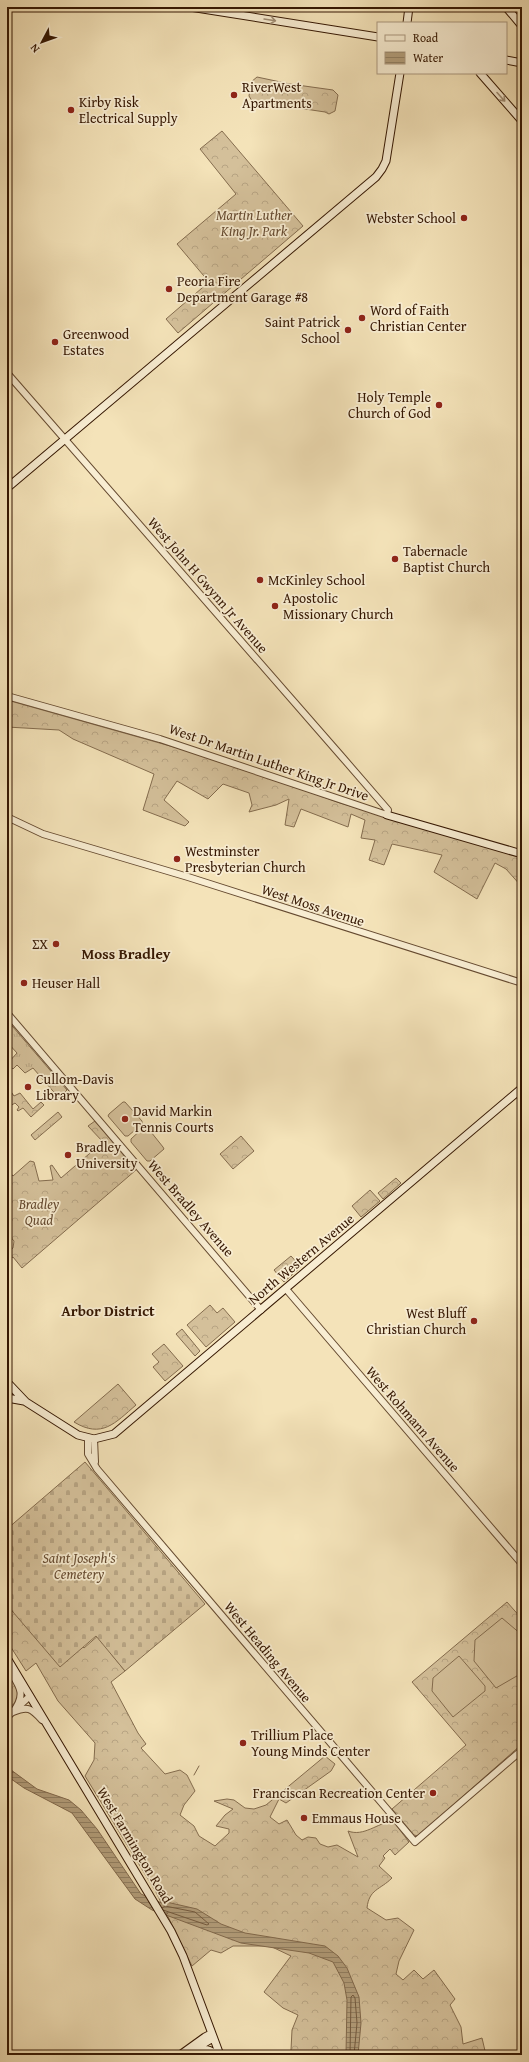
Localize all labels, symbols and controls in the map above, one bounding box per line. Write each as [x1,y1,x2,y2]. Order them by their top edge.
one-way arrow [263,16,276,24]
north arrow [22,22,62,62]
legend [377,22,507,74]
text: Road [413,29,439,46]
text: N [26,40,43,57]
text: Water [413,49,443,66]
place label: RiverWest Apartments [242,77,312,113]
marker: RiverWest Apartments [229,90,239,100]
place label: Kirby Risk Electrical Supply [79,92,178,128]
one-way arrow [496,92,506,102]
marker: Kirby Risk Electrical Supply [66,105,76,115]
park label: Martin Luther King Jr. Park [216,205,293,241]
place label: Webster School [366,208,456,228]
marker: Webster School [459,213,469,223]
place label: Peoria Fire Department Garage #8 [177,271,308,307]
marker: Peoria Fire Department Garage #8 [164,284,174,294]
place label: Word of Faith Christian Center [370,300,467,336]
place label: Saint Patrick School [265,312,341,348]
marker: Word of Faith Christian Center [357,313,367,323]
place label: Greenwood Estates [63,324,130,360]
marker: Saint Patrick School [343,325,353,335]
marker: Greenwood Estates [50,337,60,347]
place label: Holy Temple Church of God [348,387,432,423]
marker: Holy Temple Church of God [434,400,444,410]
street label: West John H Gwynn Jr Avenue [143,513,273,658]
place label: Tabernacle Baptist Church [403,541,490,577]
marker: Tabernacle Baptist Church [390,554,400,564]
place label: McKinley School [268,570,365,590]
marker: McKinley School [255,575,265,585]
place label: Apostolic Missionary Church [283,588,393,624]
marker: Apostolic Missionary Church [270,601,280,611]
street label: West Dr Martin Luther King Jr Drive [166,718,372,806]
place label: Westminster Presbyterian Church [185,841,306,877]
marker: Westminster Presbyterian Church [172,854,182,864]
street label: West Moss Avenue [259,879,368,931]
place label: ΣΧ [32,934,48,954]
marker: ΣΧ [51,939,61,949]
district label: Moss Bradley [81,943,171,964]
place label: Heuser Hall [32,973,100,993]
marker: Heuser Hall [19,978,29,988]
place label: Cullom-Davis Library [36,1069,114,1105]
marker: Cullom-Davis Library [23,1082,33,1092]
place label: David Markin Tennis Courts [133,1101,214,1137]
marker: David Markin Tennis Courts [120,1114,130,1124]
place label: Bradley University [76,1137,137,1173]
marker: Bradley University [63,1150,73,1160]
street label: West Bradley Avenue [143,1155,239,1261]
park label: Bradley Quad [18,1194,60,1230]
street label: North Western Avenue [244,1208,359,1309]
district label: Arbor District [61,1300,155,1321]
place label: West Bluff Christian Church [366,1303,468,1339]
marker: West Bluff Christian Church [469,1316,479,1326]
street label: West Rohmann Avenue [361,1362,465,1477]
park label: Saint Joseph's Cemetery [42,1548,116,1584]
street label: West Heading Avenue [220,1597,317,1707]
place label: Trillium Place Young Minds Center [251,1725,370,1761]
marker: Trillium Place Young Minds Center [238,1738,248,1748]
street label: West Farmington Road [92,1783,178,1907]
place label: Franciscan Recreation Center [253,1783,425,1803]
marker: Franciscan Recreation Center [428,1788,438,1798]
place label: Emmaus House [312,1808,401,1828]
marker: Emmaus House [299,1813,309,1823]

